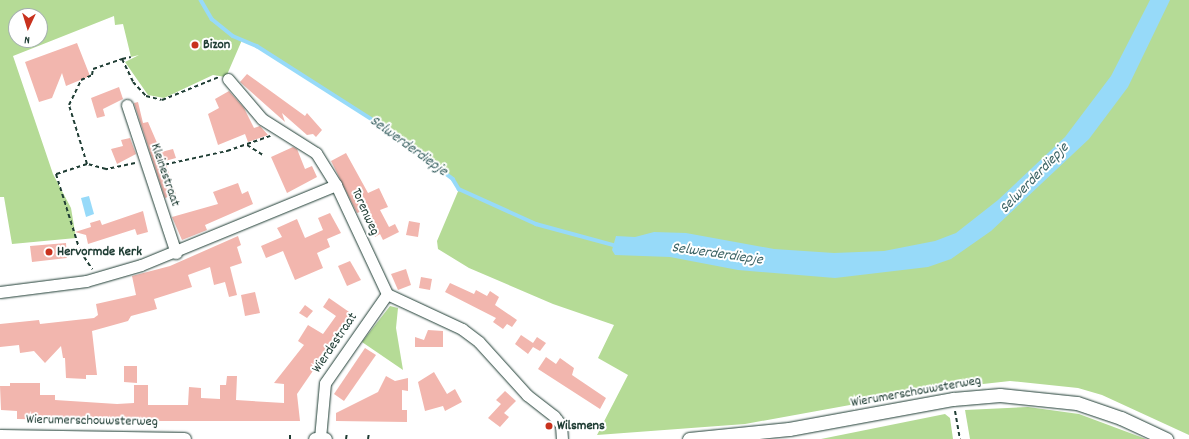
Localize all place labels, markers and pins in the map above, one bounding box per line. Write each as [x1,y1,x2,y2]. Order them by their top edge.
place label: Bizon [203,37,230,53]
marker: Bizon [190,40,200,50]
place label: Hervormde Kerk [57,244,142,260]
marker: Hervormde Kerk [44,247,54,257]
place label: Wilsmens [557,418,605,434]
marker: Wilsmens [544,421,554,431]

